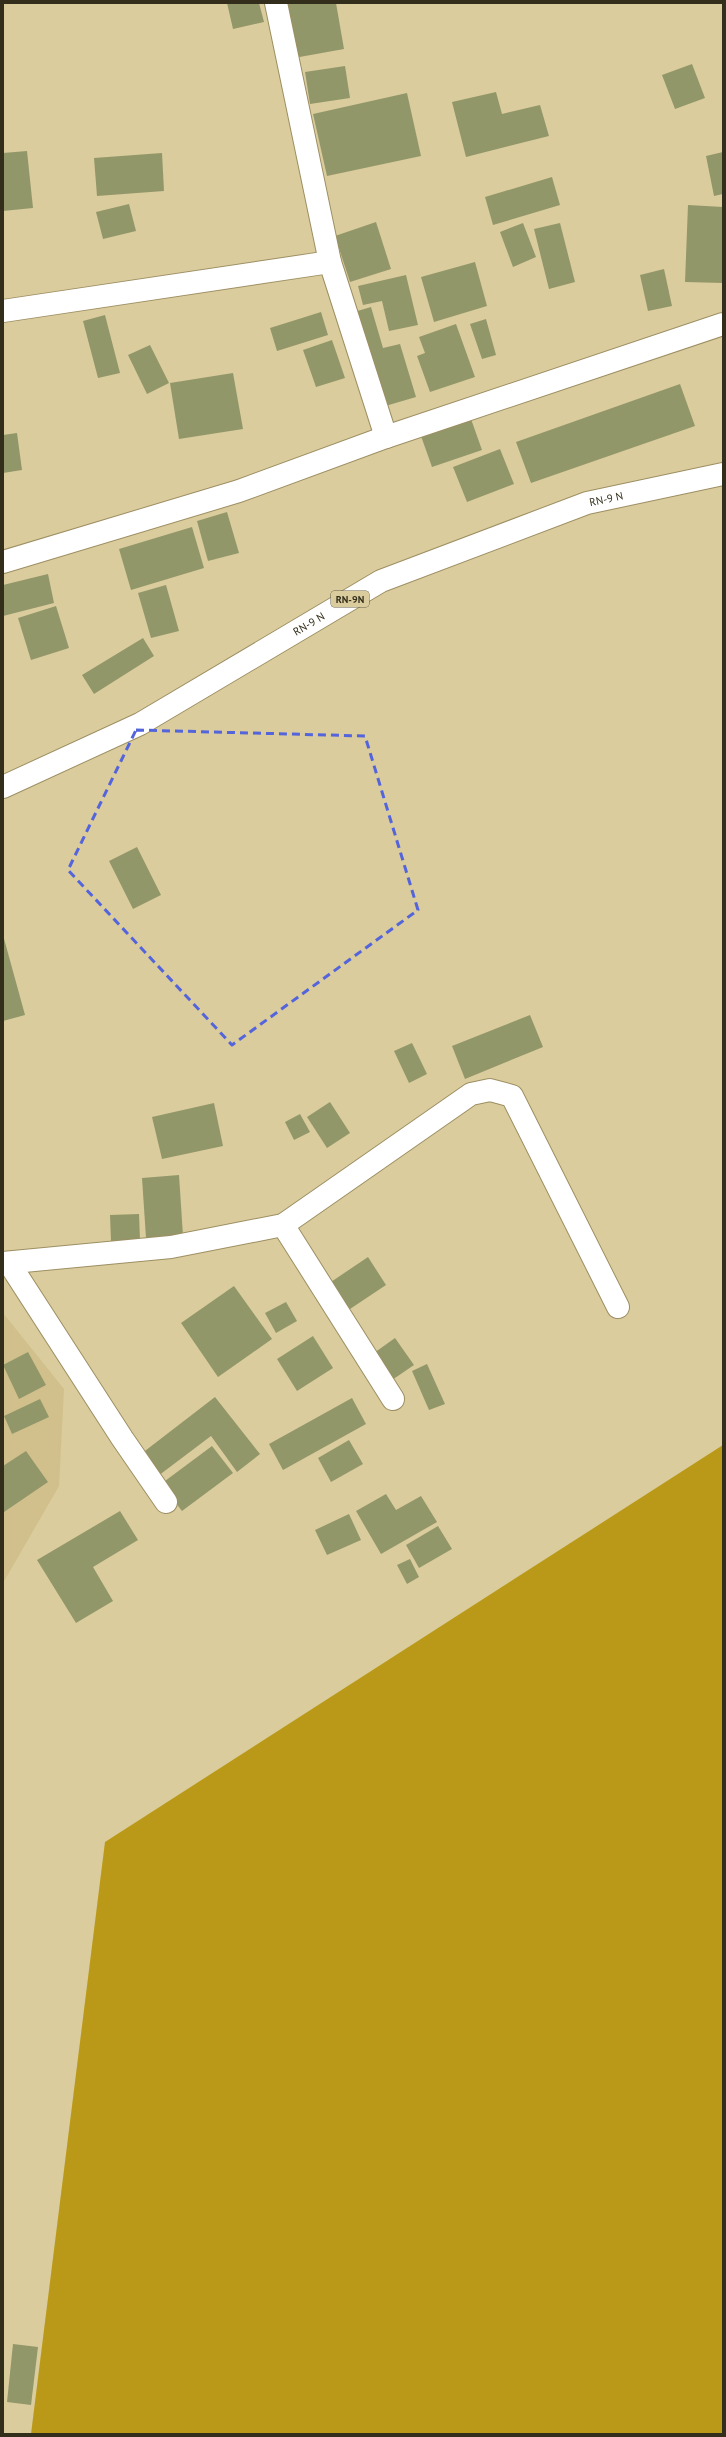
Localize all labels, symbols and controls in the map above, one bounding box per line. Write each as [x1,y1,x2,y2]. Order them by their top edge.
street label: RN-9 N [588,488,624,509]
road number: RN-9N [331,591,369,607]
street label: RN-9 N [290,609,327,639]

